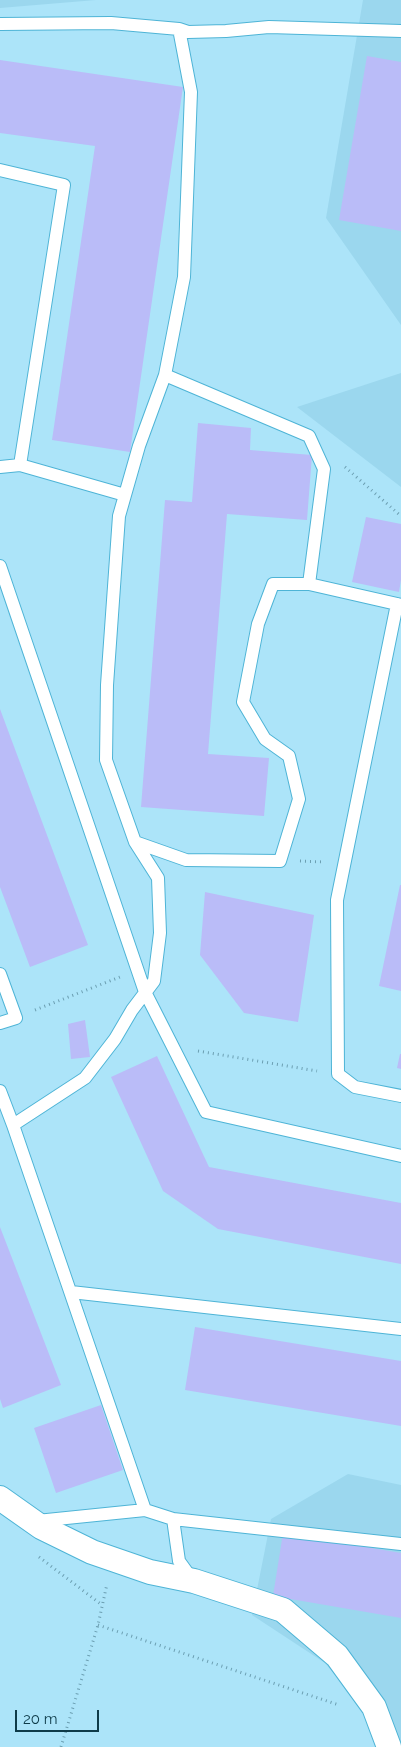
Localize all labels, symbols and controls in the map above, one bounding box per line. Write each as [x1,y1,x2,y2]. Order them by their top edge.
scale bar [18,1700,101,1732]
text: 20 m [23,1710,58,1728]

